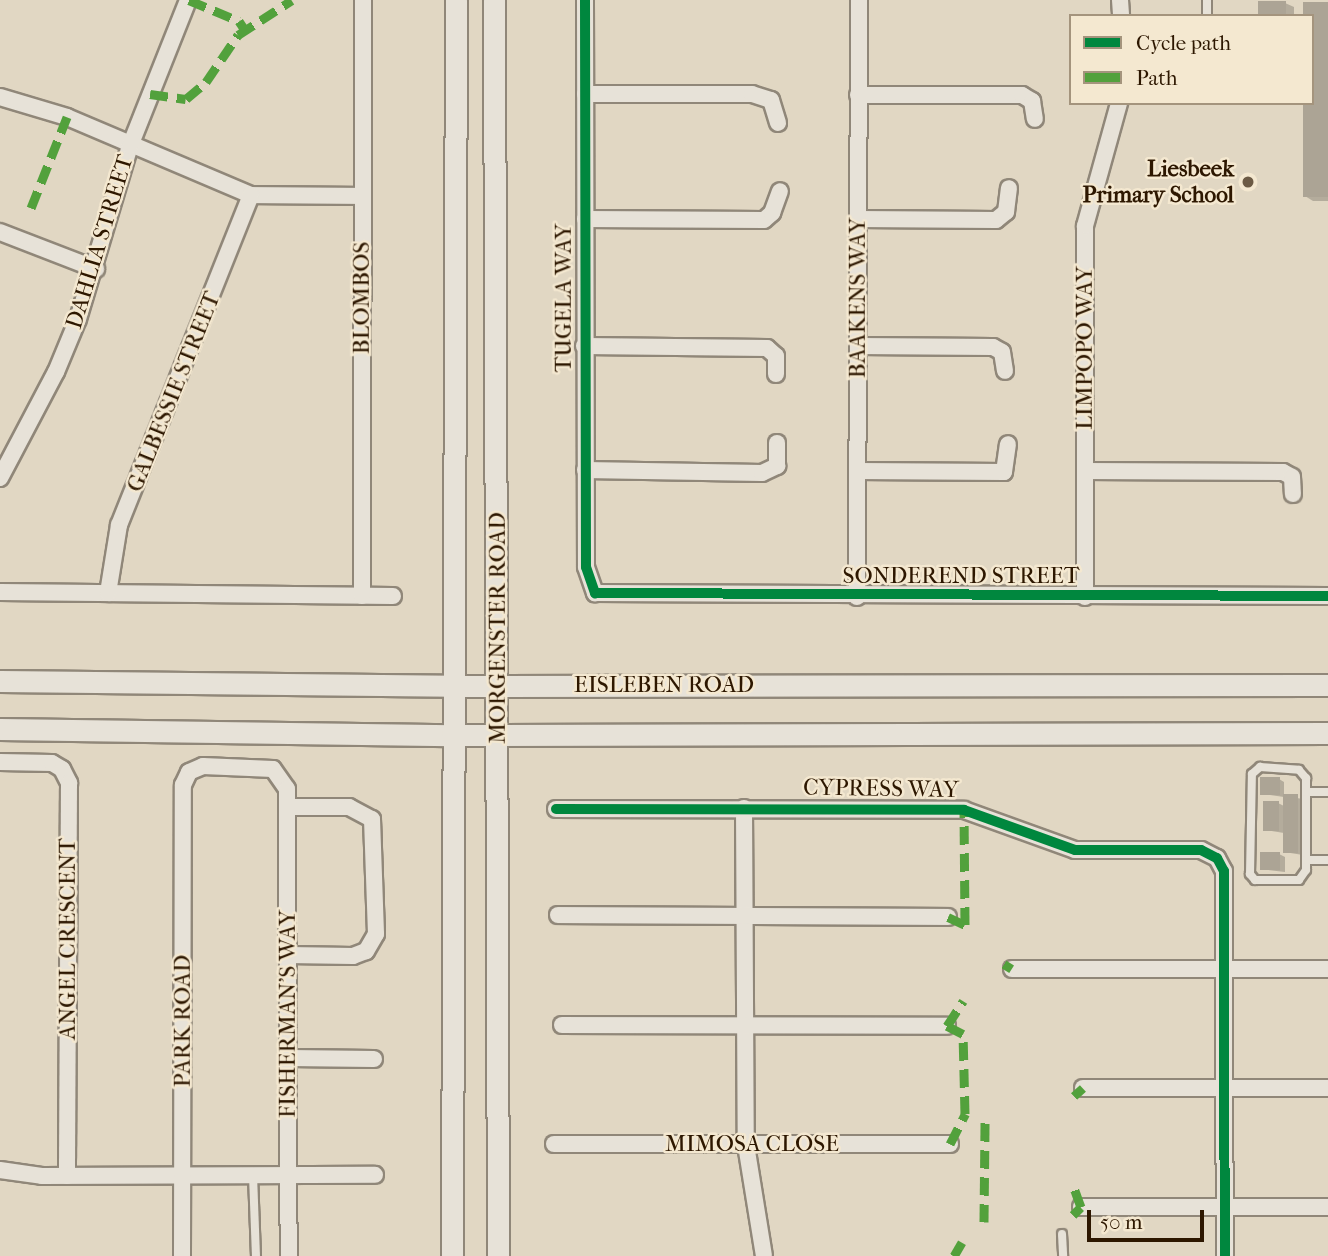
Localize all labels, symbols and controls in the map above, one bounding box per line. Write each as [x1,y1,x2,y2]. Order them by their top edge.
legend [1069,14,1314,105]
text: Cycle path [1136,31,1231,55]
text: Path [1136,66,1177,90]
street label: DAHLIA STREET [60,152,140,332]
place label: Liesbeek Primary School [1083,155,1234,209]
marker: Liesbeek Primary School [1240,174,1256,190]
street label: BAAKENS WAY [844,218,872,378]
street label: TUGELA WAY [550,224,578,372]
street label: BLOMBOS [348,242,376,354]
street label: LIMPOPO WAY [1071,266,1099,430]
street label: GALBESSIE STREET [121,288,227,496]
street label: MORGENSTER ROAD [484,512,512,744]
street label: SONDEREND STREET [843,562,1079,590]
street label: EISLEBEN ROAD [574,671,754,699]
street label: CYPRESS WAY [803,774,959,804]
street label: ANGEL CRESCENT [54,838,82,1040]
street label: FISHERMAN'S WAY [274,910,302,1118]
street label: PARK ROAD [169,955,197,1087]
street label: MIMOSA CLOSE [665,1130,839,1158]
scale bar [1090,1196,1207,1240]
text: 50 m [1100,1210,1143,1234]

